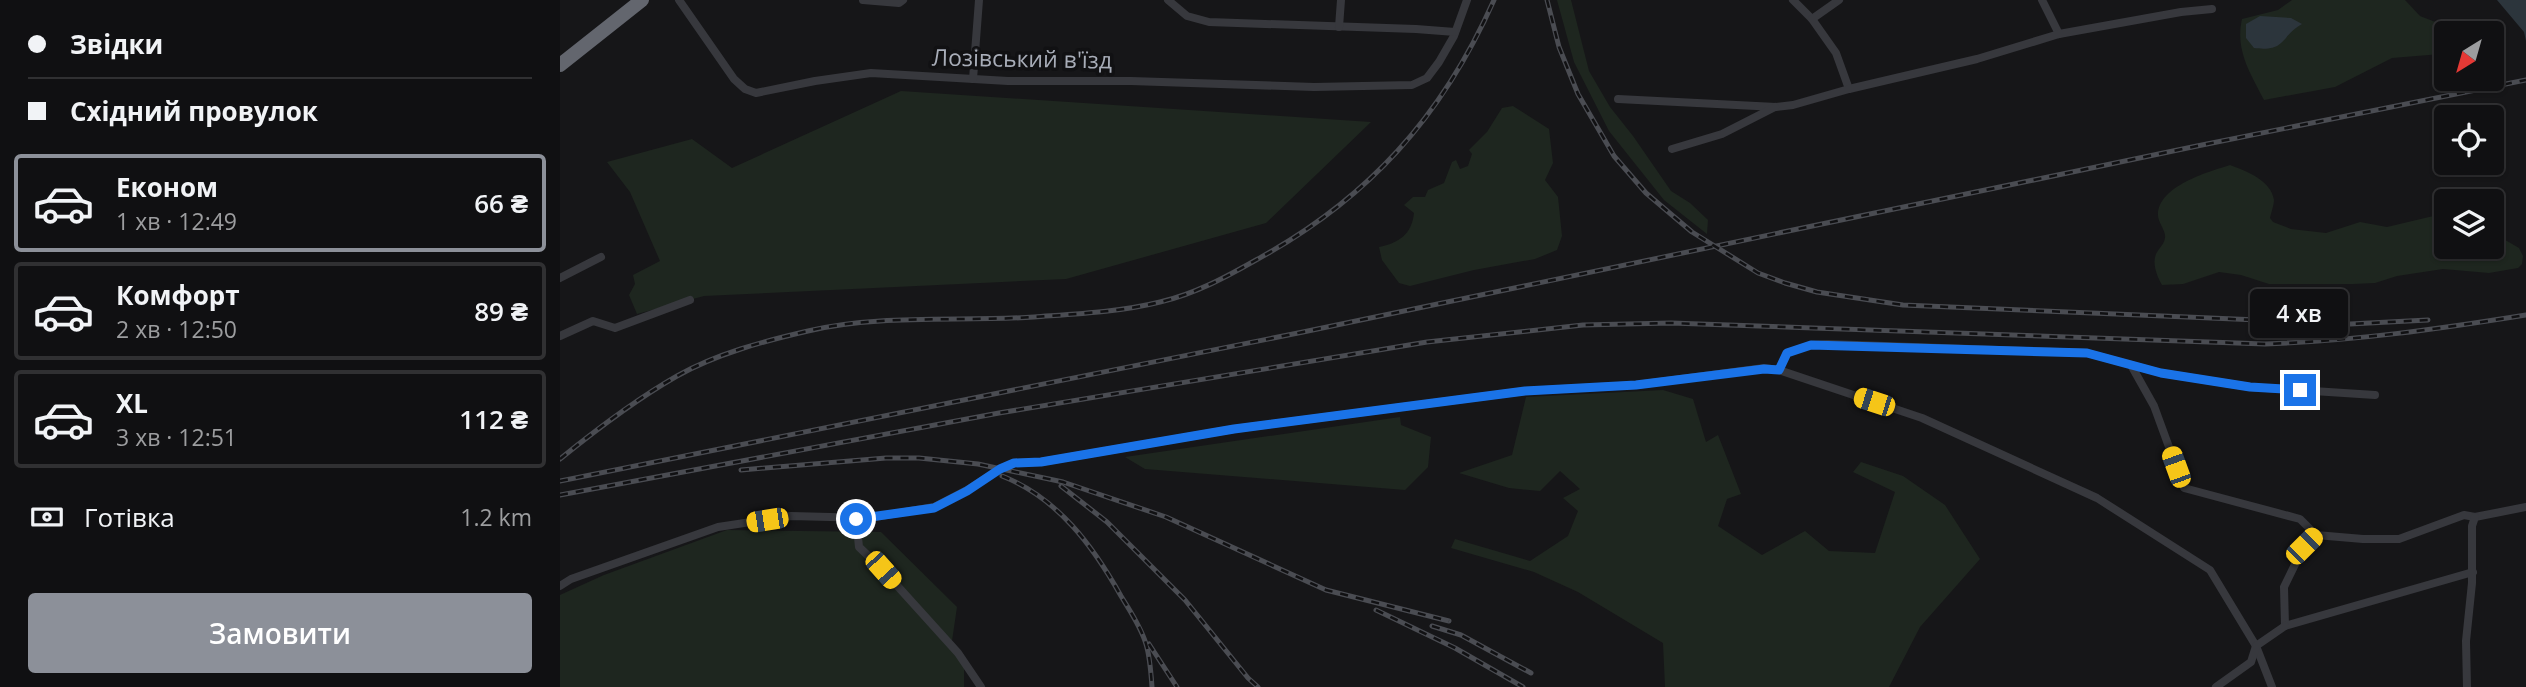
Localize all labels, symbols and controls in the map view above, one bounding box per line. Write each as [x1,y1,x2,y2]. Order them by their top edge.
north arrow [2434,21,2504,91]
map controls [2434,21,2504,259]
text: Звідки [70,26,163,62]
street label: Лозівський в'їзд [932,40,1112,76]
text: Східний провулок [70,93,318,129]
button: locate [2434,105,2504,175]
text: Економ [116,169,218,205]
icon: car [32,172,95,235]
text: 66 ₴ [474,185,528,221]
button: layers [2434,189,2504,259]
text: 1 хв · 12:49 [116,205,237,237]
text: Комфорт [116,277,240,313]
icon: car [32,280,95,343]
callout: 4 хв [2251,288,2349,338]
text: 89 ₴ [474,293,528,329]
text: 4 хв [2276,297,2322,329]
text: 2 хв · 12:50 [116,313,237,345]
route end [2284,374,2316,406]
text: XL [116,385,148,421]
car [1851,386,1898,418]
icon: car [32,388,95,451]
text: 112 ₴ [459,401,528,437]
text: 3 хв · 12:51 [116,421,237,453]
car [2159,444,2194,490]
icon: cash [28,498,66,536]
text: Готівка [84,499,175,535]
text: 1.2 km [460,501,532,533]
route start [840,503,872,535]
car [745,506,790,534]
car [2282,524,2327,568]
car [862,547,905,593]
button: Замовити [28,593,532,673]

